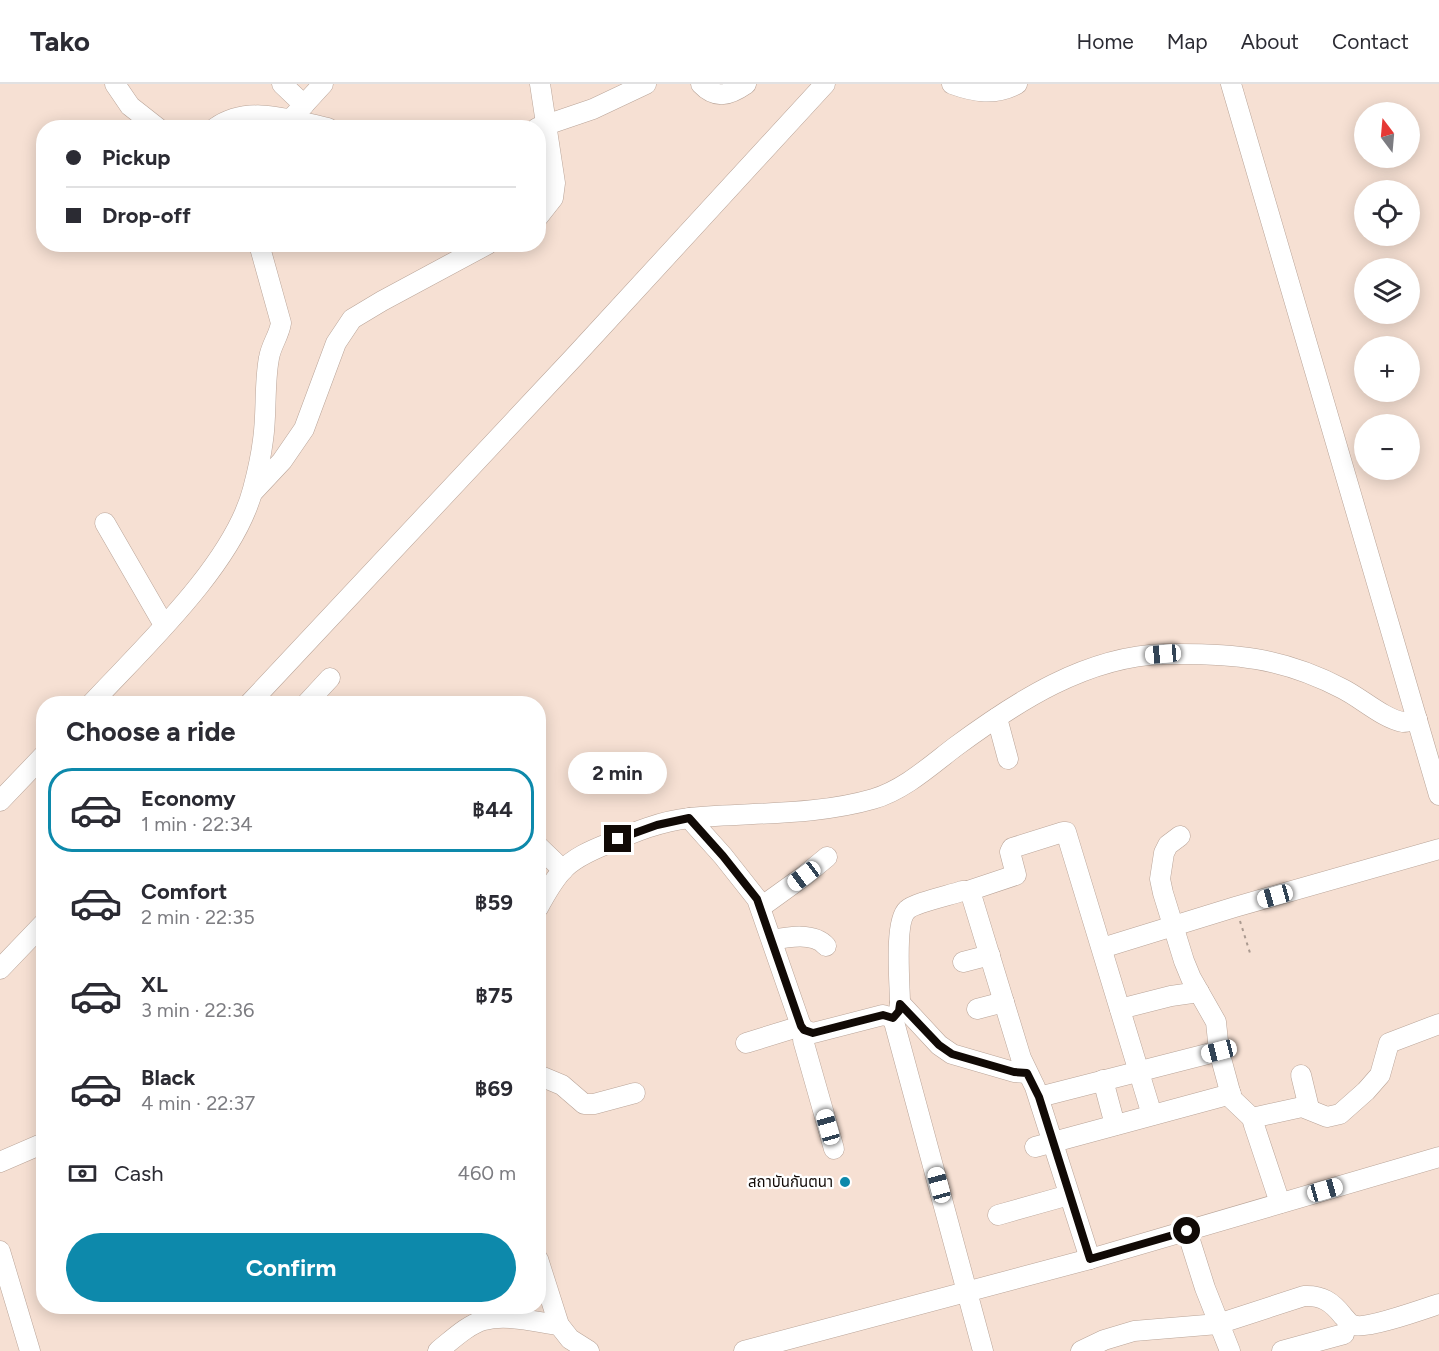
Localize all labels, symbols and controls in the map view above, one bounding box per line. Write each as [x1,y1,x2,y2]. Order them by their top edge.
text: Tako [30,24,90,58]
text: Home [1077,29,1134,54]
text: Map [1167,29,1208,54]
text: About [1241,29,1299,54]
text: Contact [1332,29,1409,54]
north arrow [1354,102,1420,168]
map controls [1354,102,1420,480]
text: Pickup [102,144,171,171]
button: locate [1354,180,1420,246]
text: Drop-off [102,202,191,229]
button: layers [1354,258,1420,324]
button: + [1354,336,1420,402]
button: − [1354,414,1420,480]
car [1144,643,1182,665]
text: Choose a ride [66,715,235,748]
callout: 2 min [568,752,668,794]
text: 2 min [592,761,643,785]
icon: car [69,783,123,837]
text: Economy [141,785,236,812]
text: ฿44 [472,796,513,823]
text: 1 min · 22:34 [141,812,253,836]
route end [604,825,631,852]
car [784,858,824,894]
icon: car [69,876,123,930]
text: Comfort [141,878,227,905]
car [1255,882,1295,910]
text: ฿59 [475,889,513,916]
text: 2 min · 22:35 [141,905,255,929]
icon: car [69,969,123,1023]
text: XL [141,971,168,998]
text: ฿75 [475,982,513,1009]
text: 3 min · 22:36 [141,998,254,1022]
car [1199,1038,1239,1064]
icon: car [69,1062,123,1116]
text: Black [141,1064,195,1091]
text: ฿69 [475,1075,513,1102]
text: 4 min · 22:37 [141,1091,255,1115]
car [814,1107,842,1147]
icon: cash [66,1157,99,1190]
text: Cash [114,1160,164,1187]
text: 460 m [457,1161,516,1185]
car [926,1165,952,1205]
place label: สถาบันกันตนา [748,1173,833,1191]
marker: สถาบันกันตนา [838,1175,852,1189]
car [1305,1176,1345,1204]
route start [1173,1217,1200,1244]
button: Confirm [66,1233,516,1302]

